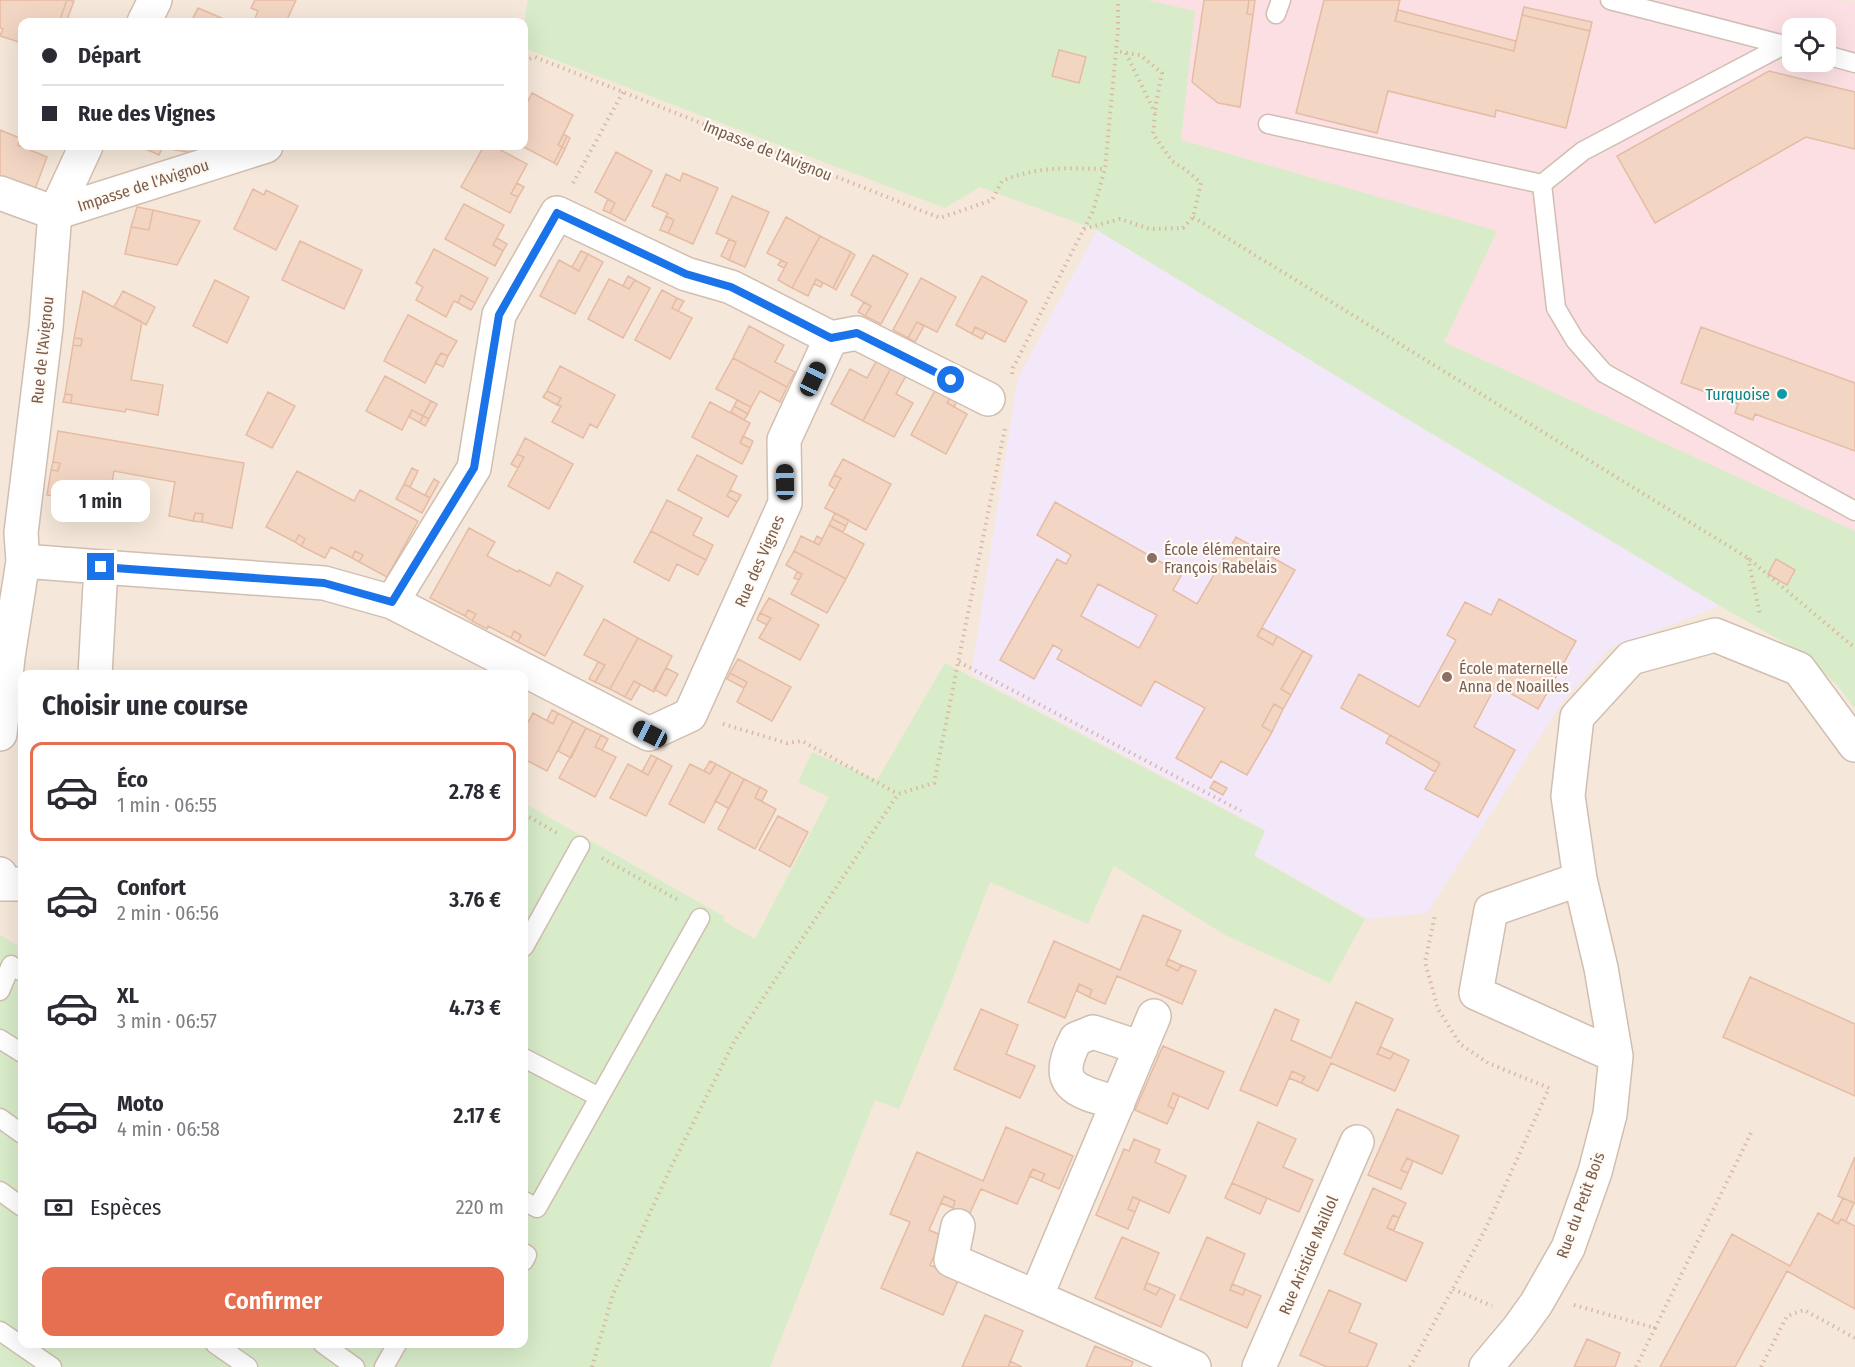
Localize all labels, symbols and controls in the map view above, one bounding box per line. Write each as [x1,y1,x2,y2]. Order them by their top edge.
map controls [1782,18,1836,72]
button: locate [1782,18,1836,72]
text: Départ [78,42,141,69]
text: Rue des Vignes [78,100,215,127]
street label: Impasse de l'Avignou [701,116,835,185]
street label: Impasse de l'Avignou [75,155,211,216]
street label: Rue de l'Avignou [27,295,58,405]
car [797,359,829,399]
route start [937,366,964,393]
place label: Turquoise [1706,385,1770,404]
marker: Turquoise [1775,387,1789,401]
car [776,464,794,500]
callout: 1 min [51,480,150,522]
text: 1 min [79,489,122,513]
street label: Rue des Vignes [731,512,788,610]
place label: École élémentaire François Rabelais [1164,540,1281,577]
marker: École élémentaire François Rabelais [1145,551,1159,565]
route end [87,553,114,580]
place label: École maternelle Anna de Noailles [1459,659,1569,696]
marker: École maternelle Anna de Noailles [1440,670,1454,684]
text: Choisir une course [42,690,248,722]
car [630,718,670,750]
icon: car [45,765,99,819]
text: Éco [117,766,148,793]
text: 2.78 € [449,778,501,805]
text: 1 min · 06:55 [117,793,217,817]
icon: car [45,873,99,927]
text: Confort [117,874,186,901]
text: 3.76 € [449,886,501,913]
text: 2 min · 06:56 [117,901,219,925]
icon: car [45,981,99,1035]
text: XL [117,982,139,1009]
text: 4.73 € [449,994,501,1021]
text: 3 min · 06:57 [117,1009,217,1033]
icon: car [45,1089,99,1143]
text: Moto [117,1090,164,1117]
text: 2.17 € [453,1102,501,1129]
text: 4 min · 06:58 [117,1117,220,1141]
street label: Rue du Petit Bois [1552,1149,1609,1261]
icon: cash [42,1191,75,1224]
street label: Rue Aristide Maillol [1275,1193,1342,1318]
text: Espèces [90,1194,161,1221]
text: 220 m [456,1195,504,1219]
button: Confirmer [42,1267,504,1336]

